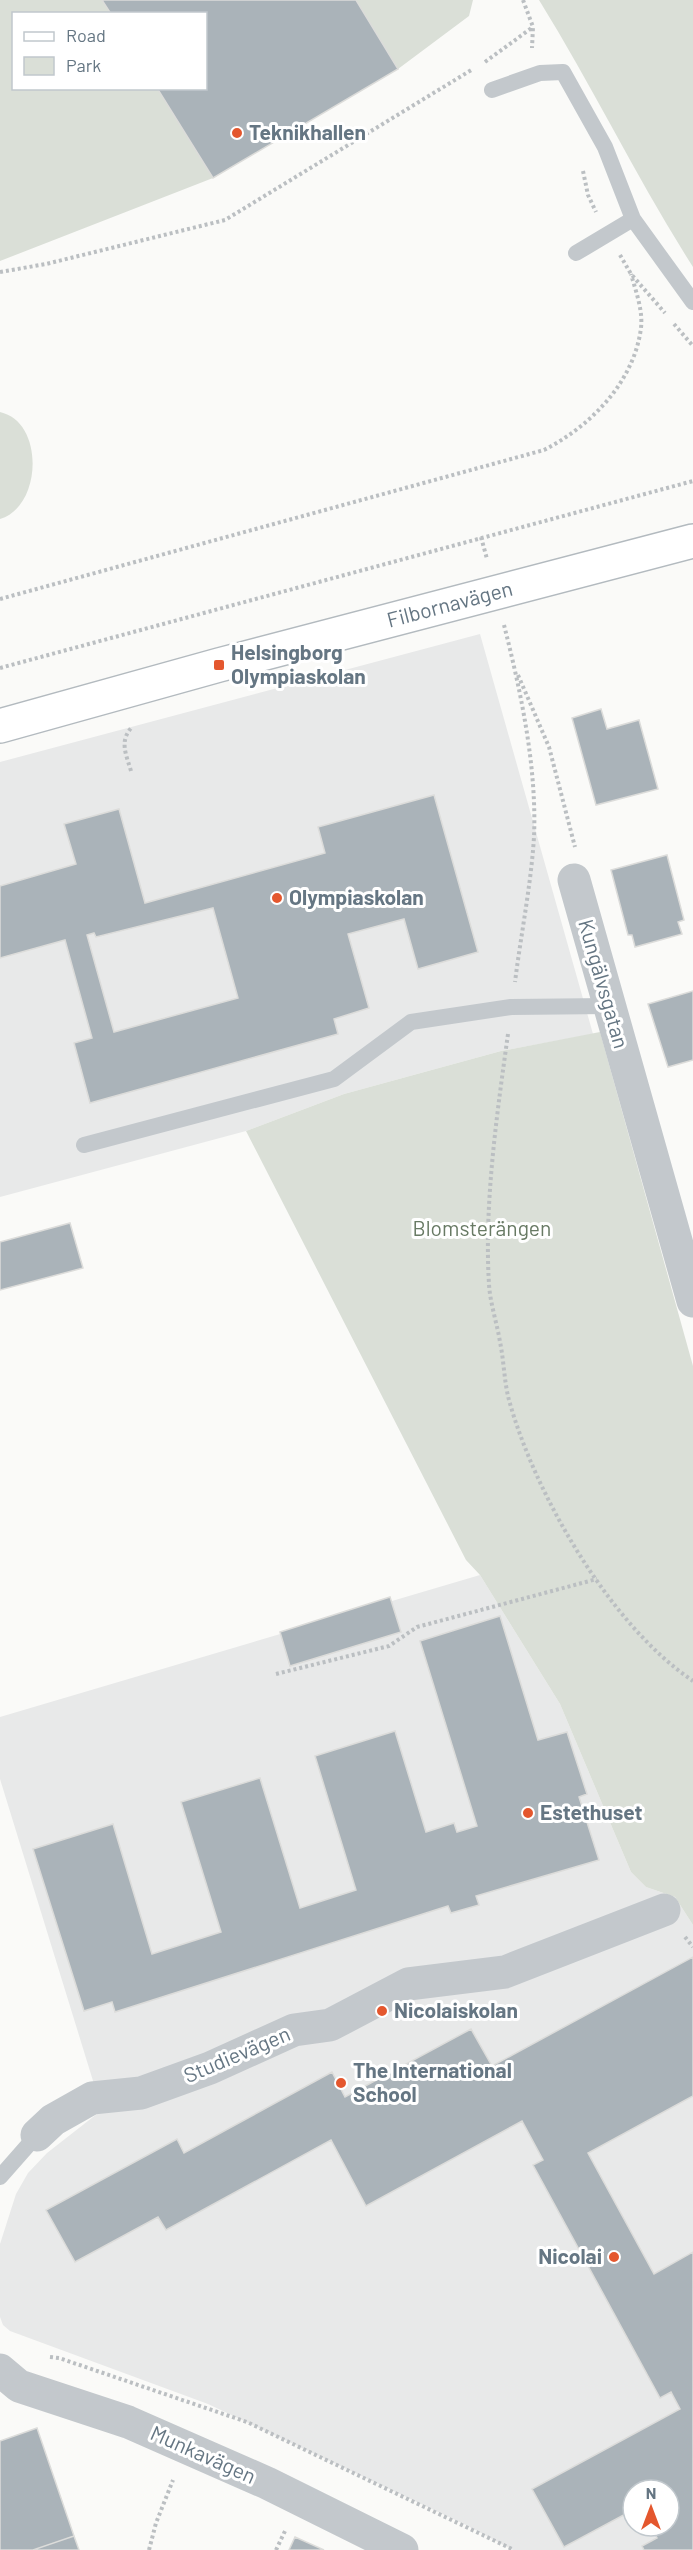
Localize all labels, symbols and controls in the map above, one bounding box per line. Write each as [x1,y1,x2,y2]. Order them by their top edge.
legend [12,12,207,90]
text: Road [66,24,106,46]
text: Park [66,54,101,76]
place label: Teknikhallen [249,119,366,144]
marker: Teknikhallen [230,126,244,140]
street label: Filbornavägen [384,575,515,632]
place label: Helsingborg Olympiaskolan [231,639,366,688]
marker: Helsingborg Olympiaskolan [212,658,226,672]
place label: Olympiaskolan [289,884,424,909]
marker: Olympiaskolan [270,891,284,905]
street label: Kungälvsgatan [574,916,635,1051]
park label: Blomsterängen [413,1215,551,1240]
place label: Estethuset [540,1799,642,1824]
marker: Estethuset [521,1806,535,1820]
place label: Nicolaiskolan [394,1997,518,2022]
marker: Nicolaiskolan [375,2004,389,2018]
street label: Studievägen [179,2020,293,2087]
place label: The International School [353,2057,512,2106]
marker: The International School [334,2076,348,2090]
place label: Nicolai [538,2243,602,2268]
marker: Nicolai [607,2250,621,2264]
street label: Munkavägen [147,2419,260,2488]
north arrow [621,2478,681,2538]
text: N [646,2483,656,2502]

